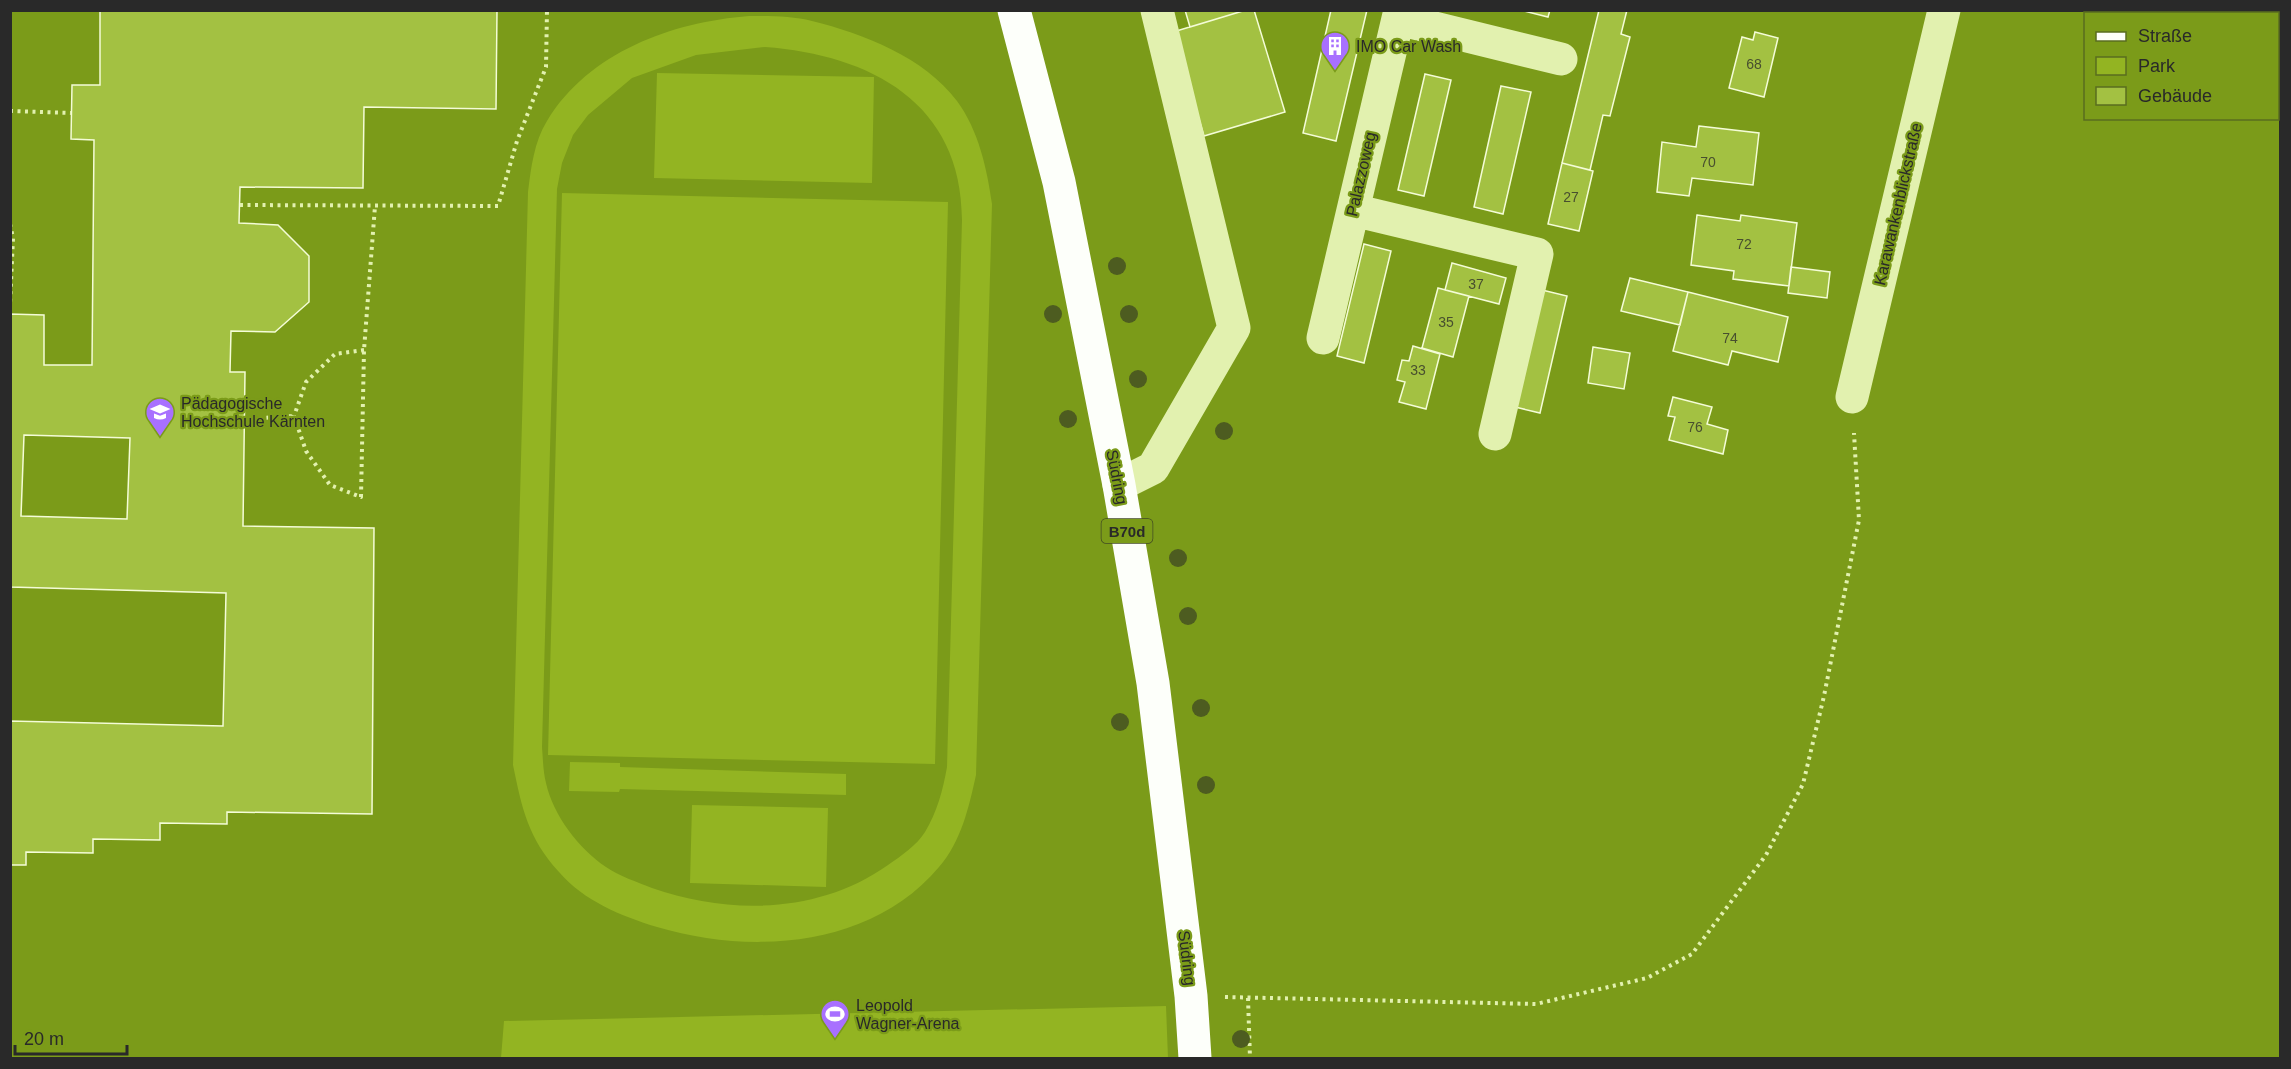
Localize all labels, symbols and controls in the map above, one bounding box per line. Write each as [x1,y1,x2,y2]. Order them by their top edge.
legend [2084,12,2279,120]
text: Straße [2138,26,2192,46]
building icon: IMO Car Wash [1319,30,1351,72]
place label: IMO Car Wash [1356,38,1461,55]
house number: 68 [1746,56,1762,72]
text: Park [2138,56,2176,76]
text: Gebäude [2138,86,2212,106]
street label: Karawankenblickstraße [1871,121,1925,287]
street label: Palazzoweg [1343,130,1379,218]
house number: 70 [1700,154,1716,170]
house number: 27 [1563,189,1579,205]
house number: 72 [1736,236,1752,252]
house number: 37 [1468,276,1484,292]
house number: 35 [1438,314,1454,330]
house number: 74 [1722,330,1738,346]
house number: 33 [1410,362,1426,378]
place label: Pädagogische Hochschule Kärnten [181,395,325,430]
school or university icon: Pädagogische Hochschule Kärnten [144,396,176,438]
house number: 76 [1687,419,1703,435]
street label: Südring [1103,448,1131,506]
road number: B70d [1102,519,1152,543]
street label: Südring [1175,930,1199,986]
place label: Leopold Wagner-Arena [856,997,960,1032]
sports icon: Leopold Wagner-Arena [819,998,851,1040]
scale bar [15,1018,128,1056]
text: 20 m [24,1029,64,1049]

